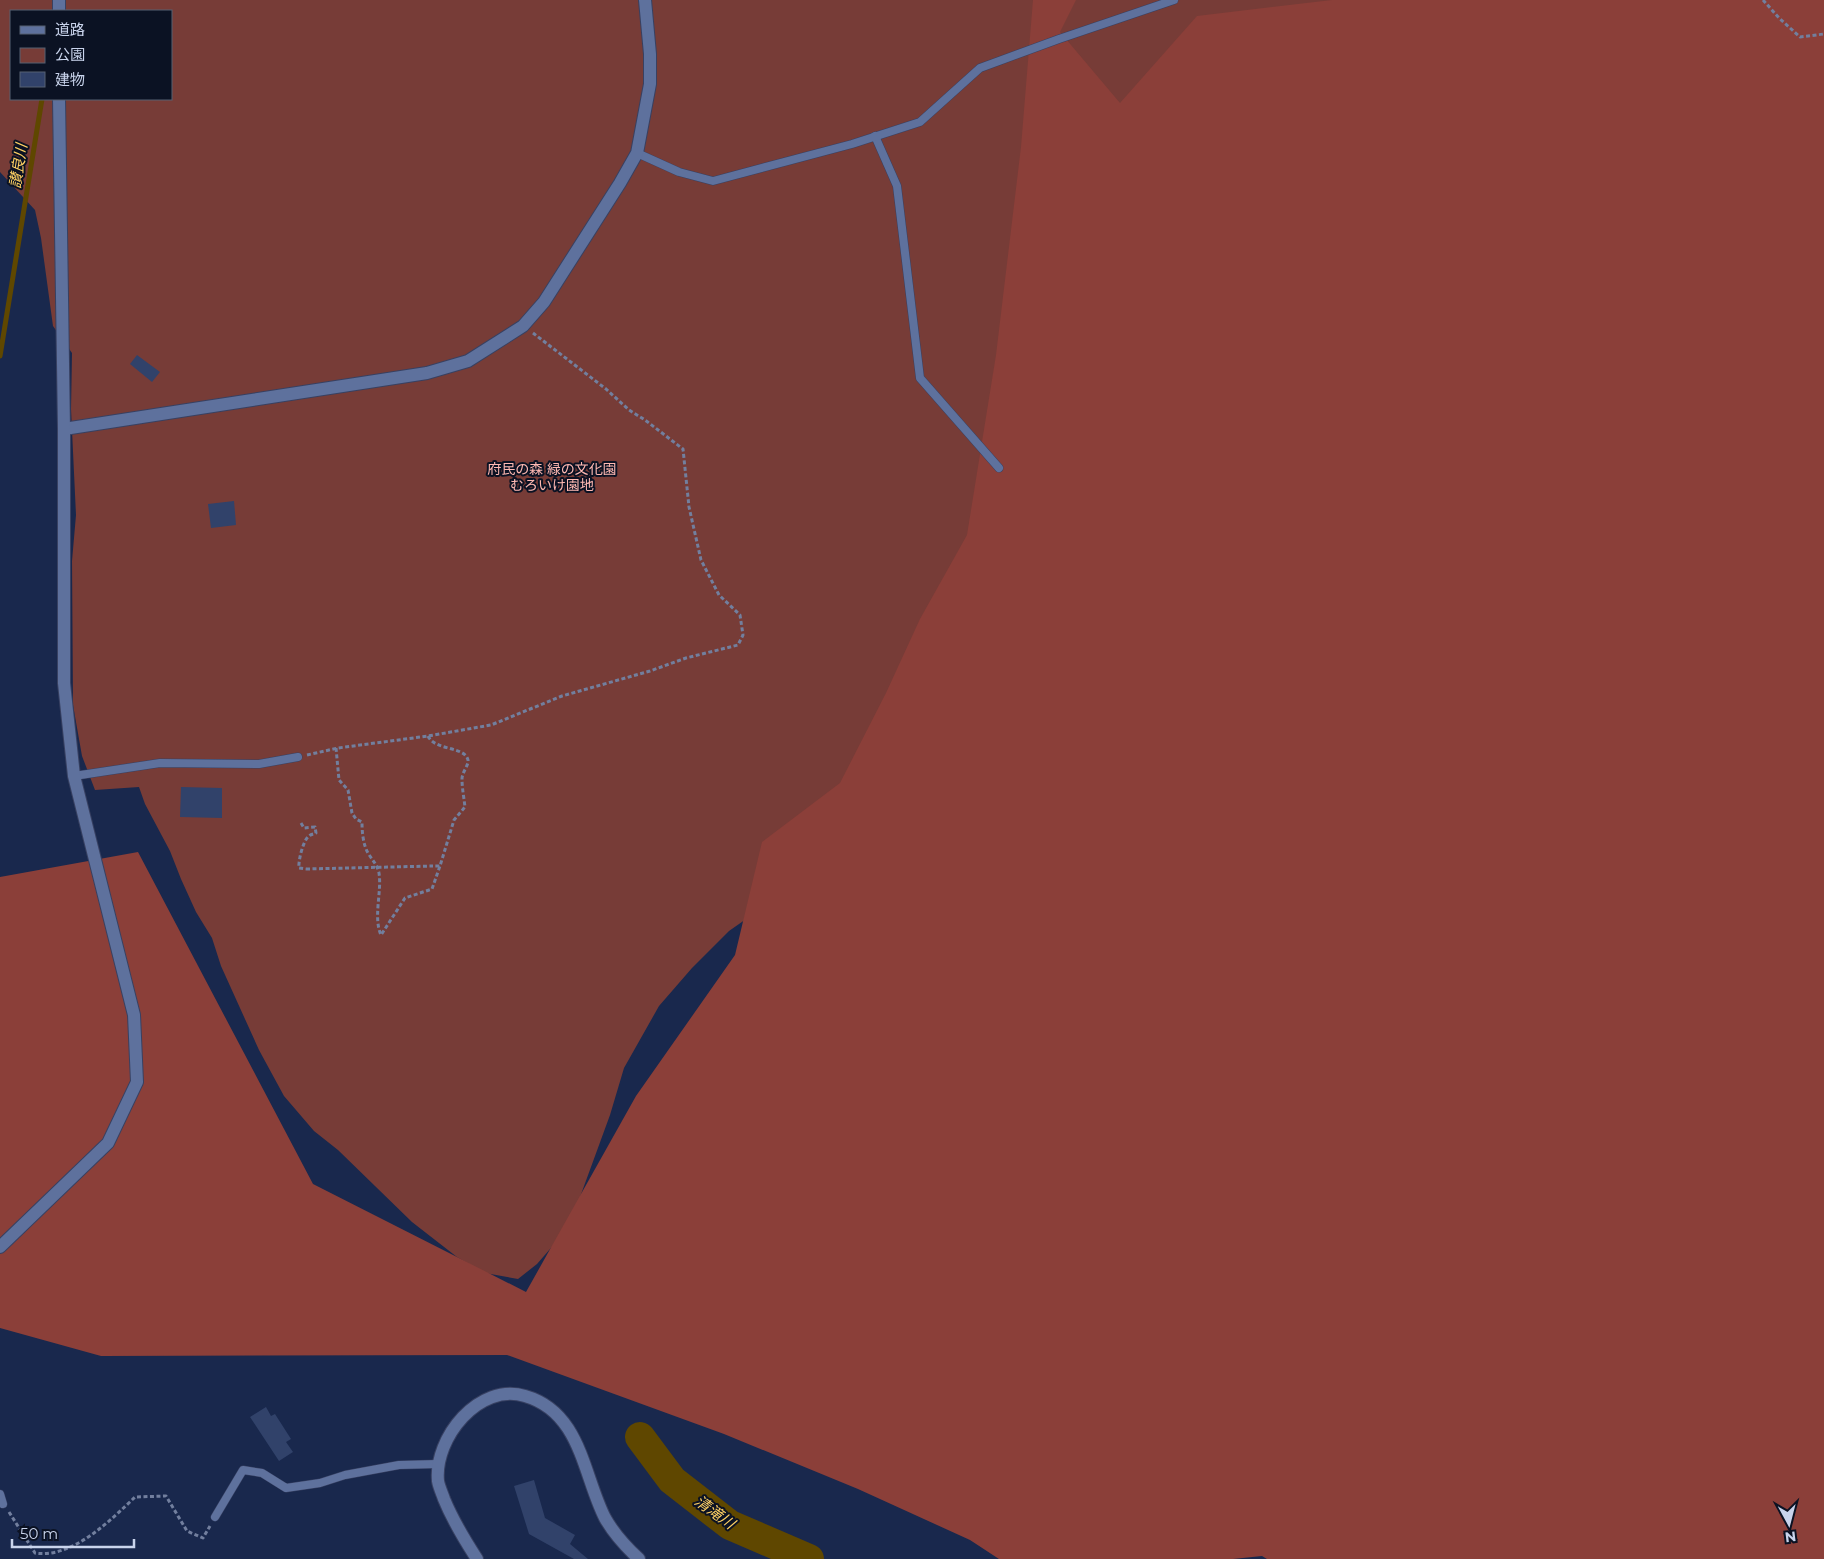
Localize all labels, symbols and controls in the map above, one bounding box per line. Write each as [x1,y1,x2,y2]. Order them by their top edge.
legend [10,10,172,100]
text: 道路 [55,20,85,39]
text: 公園 [55,45,85,64]
text: 建物 [55,70,85,89]
water label: 讃良川 [5,140,31,190]
park label: 府民の森 緑の文化園 むろいけ園地 [487,460,617,494]
water label: 清滝川 [691,1491,740,1534]
north arrow [1764,1499,1814,1549]
scale bar [12,1516,135,1548]
text: 50 m [20,1524,58,1543]
text: N [1784,1527,1797,1547]

